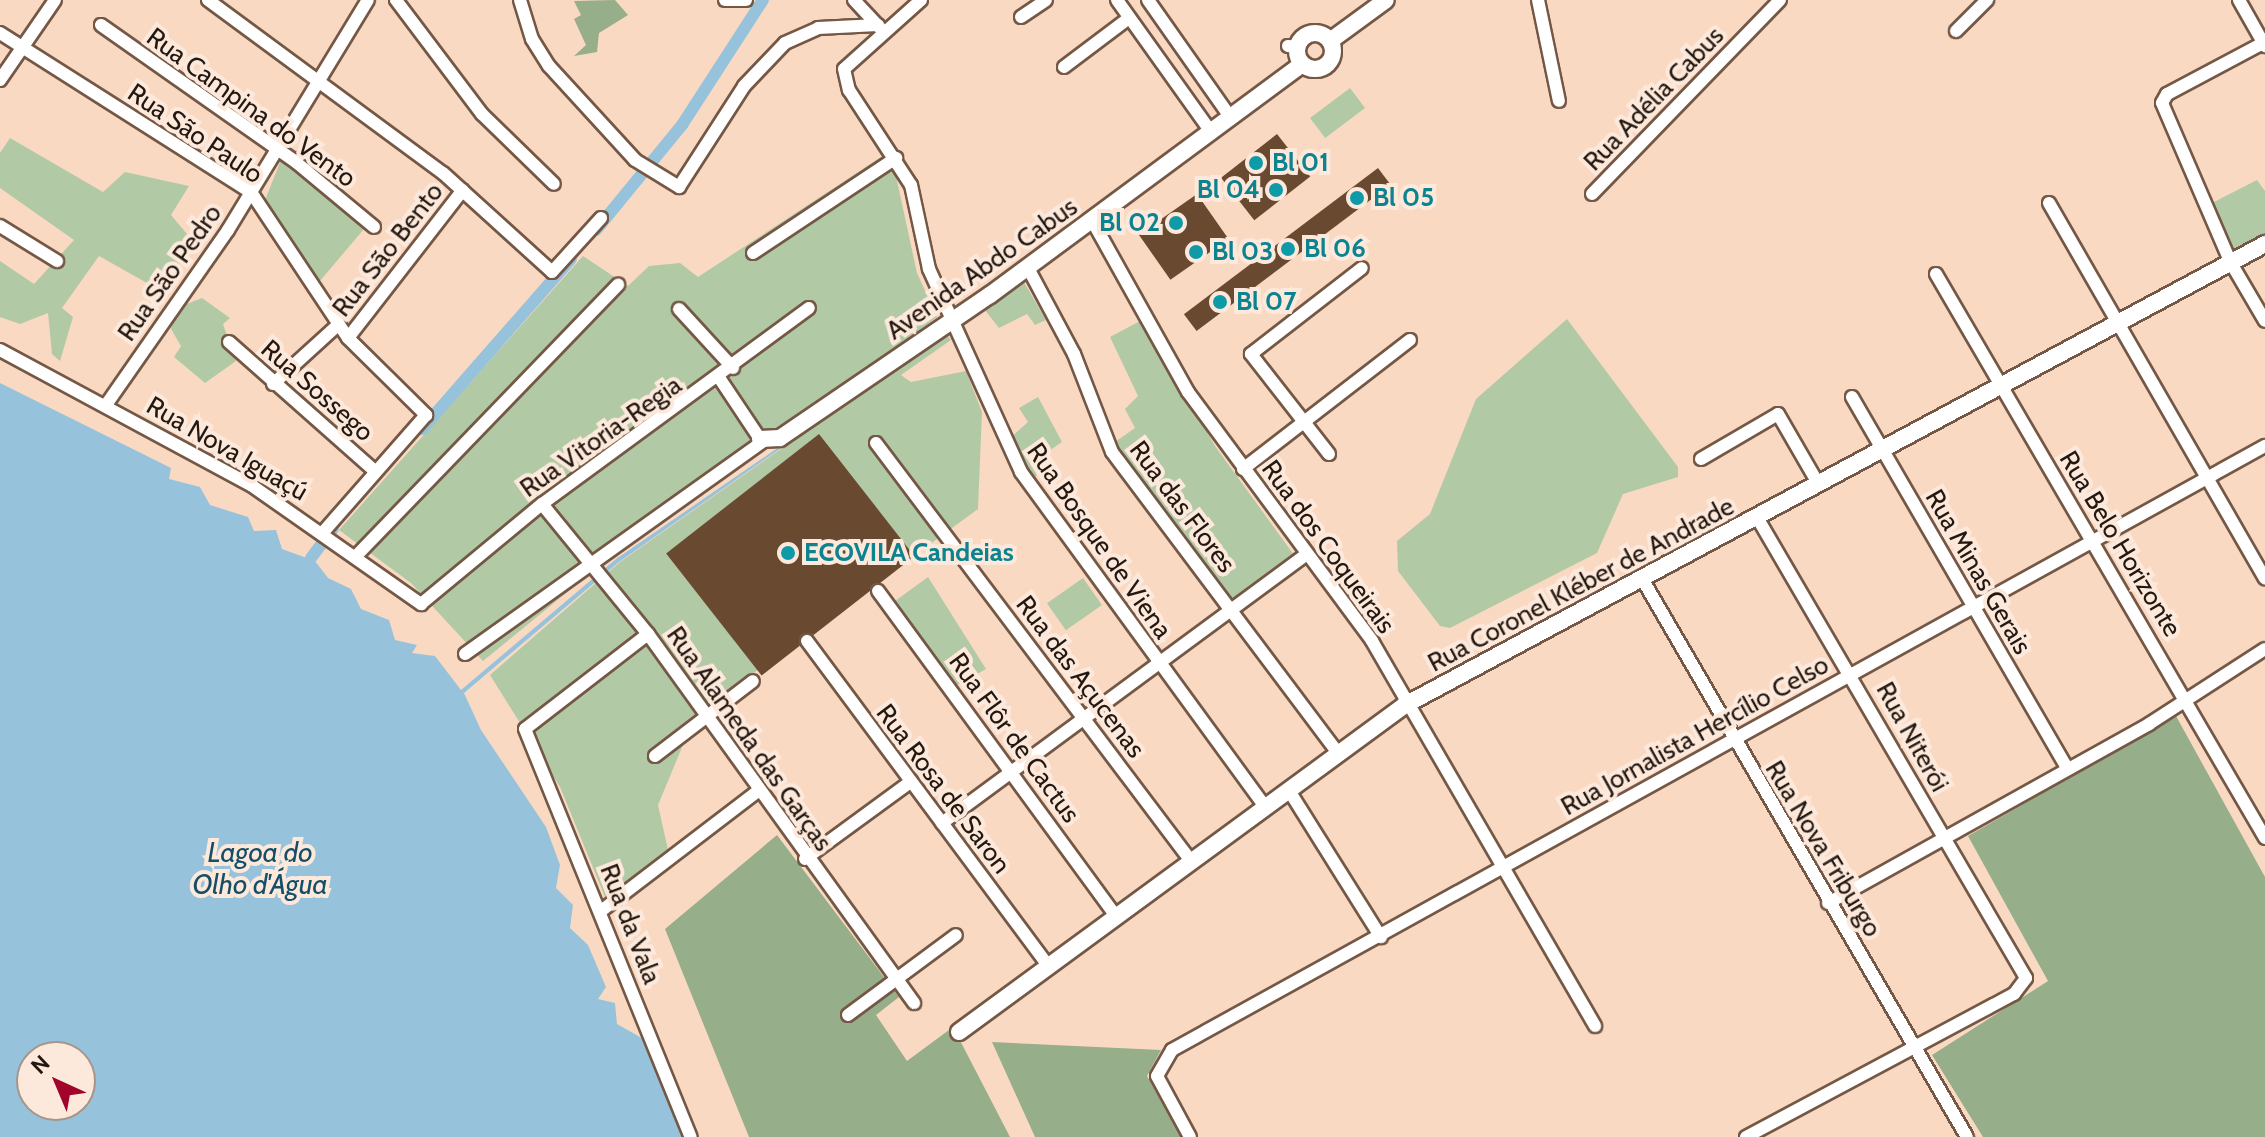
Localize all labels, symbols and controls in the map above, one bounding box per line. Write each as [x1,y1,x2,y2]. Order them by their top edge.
street label: Rua Adélia Cabus [1577,21,1731,177]
street label: Rua Campina do Vento [140,22,362,194]
street label: Rua São Paulo [122,77,268,191]
place label: Bl 01 [1272,147,1329,179]
marker: Bl 01 [1247,154,1265,172]
place label: Bl 04 [1197,174,1260,206]
street label: Rua São Bento [326,177,450,323]
marker: Bl 04 [1267,181,1285,199]
place label: Bl 05 [1373,182,1434,214]
marker: Bl 05 [1348,189,1366,207]
street label: Avenida Abdo Cabus [880,191,1084,347]
street label: Rua São Pedro [111,199,229,347]
place label: Bl 02 [1099,207,1160,239]
marker: Bl 02 [1167,214,1185,232]
place label: Bl 06 [1304,233,1366,265]
place label: Bl 03 [1212,236,1273,268]
marker: Bl 06 [1279,240,1297,258]
marker: Bl 03 [1187,243,1205,261]
place label: Bl 07 [1236,286,1296,318]
marker: Bl 07 [1211,293,1229,311]
street label: Rua Sossego [254,334,380,448]
street label: Rua Vitoria-Regia [514,370,688,504]
street label: Rua Nova Iguaçú [141,390,313,508]
street label: Rua das Flores [1122,435,1242,579]
street label: Rua Bosque de Viena [1020,437,1178,645]
street label: Rua Belo Horizonte [2052,446,2188,642]
street label: Rua dos Coqueirais [1255,454,1401,640]
street label: Rua Minas Gerais [1918,484,2038,660]
street label: Rua Coronel Kléber de Andrade [1423,491,1739,679]
place label: ECOVILA Candeias [804,537,1014,569]
marker: ECOVILA Candeias [779,544,797,562]
street label: Rua das Açucenas [1009,590,1151,764]
street label: Rua Alameda das Garças [660,621,838,857]
street label: Rua Flôr de Cactus [942,647,1086,829]
street label: Rua Jornalista Hercílio Celso [1556,649,1834,823]
street label: Rua Niterói [1869,677,1955,797]
street label: Rua Rosa de Saron [869,698,1017,880]
street label: Rua Nova Friburgo [1758,755,1888,943]
water label: Lagoa do Olho d'Água [192,835,328,901]
street label: Rua da Vala [593,860,667,988]
north arrow [16,1041,96,1121]
text: N [25,1050,55,1080]

